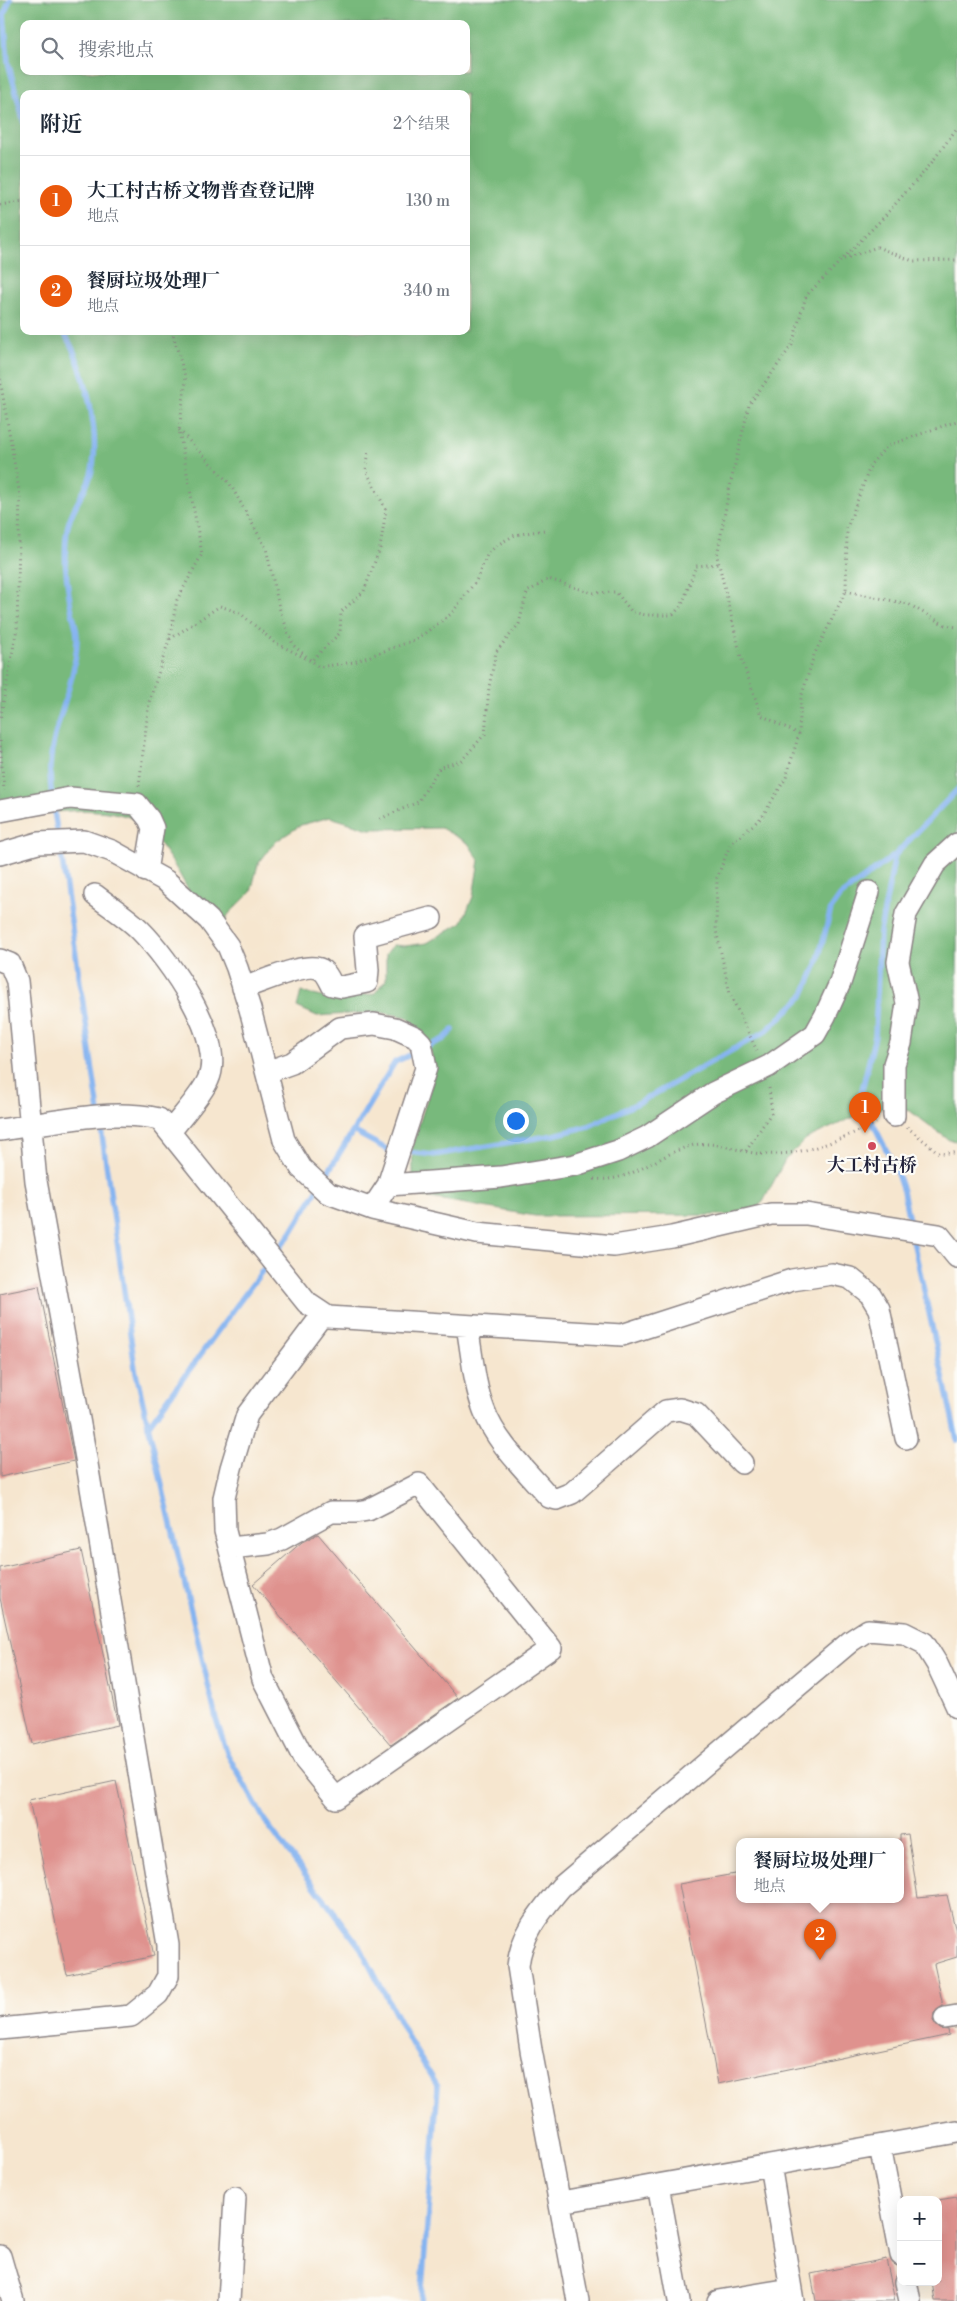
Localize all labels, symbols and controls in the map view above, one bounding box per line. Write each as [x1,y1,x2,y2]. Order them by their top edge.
search box [20,20,470,75]
icon: search [38,34,66,62]
text: 搜索地点 [78,38,154,62]
text: 附近 [40,112,82,138]
text: 2个结果 [393,114,450,134]
text: 大工村古桥文物普查登记牌 [87,179,315,203]
text: 1 [52,191,60,211]
text: 130 m [406,191,450,211]
text: 地点 [87,206,119,226]
text: 餐厨垃圾处理厂 [87,269,220,293]
text: 2 [51,281,61,301]
text: 340 m [403,281,450,301]
text: 地点 [87,296,119,316]
pin: 1 [849,1092,881,1133]
your location [503,1108,529,1134]
marker: 大工村古桥 [866,1140,878,1152]
place label: 大工村古桥 [827,1154,917,1177]
popup [736,1838,904,1903]
text: 餐厨垃圾处理厂 [753,1849,887,1873]
text: 地点 [753,1876,786,1896]
pin: 2 [804,1919,836,1960]
map controls [897,2196,942,2286]
button: + [897,2196,942,2241]
button: − [897,2241,942,2286]

